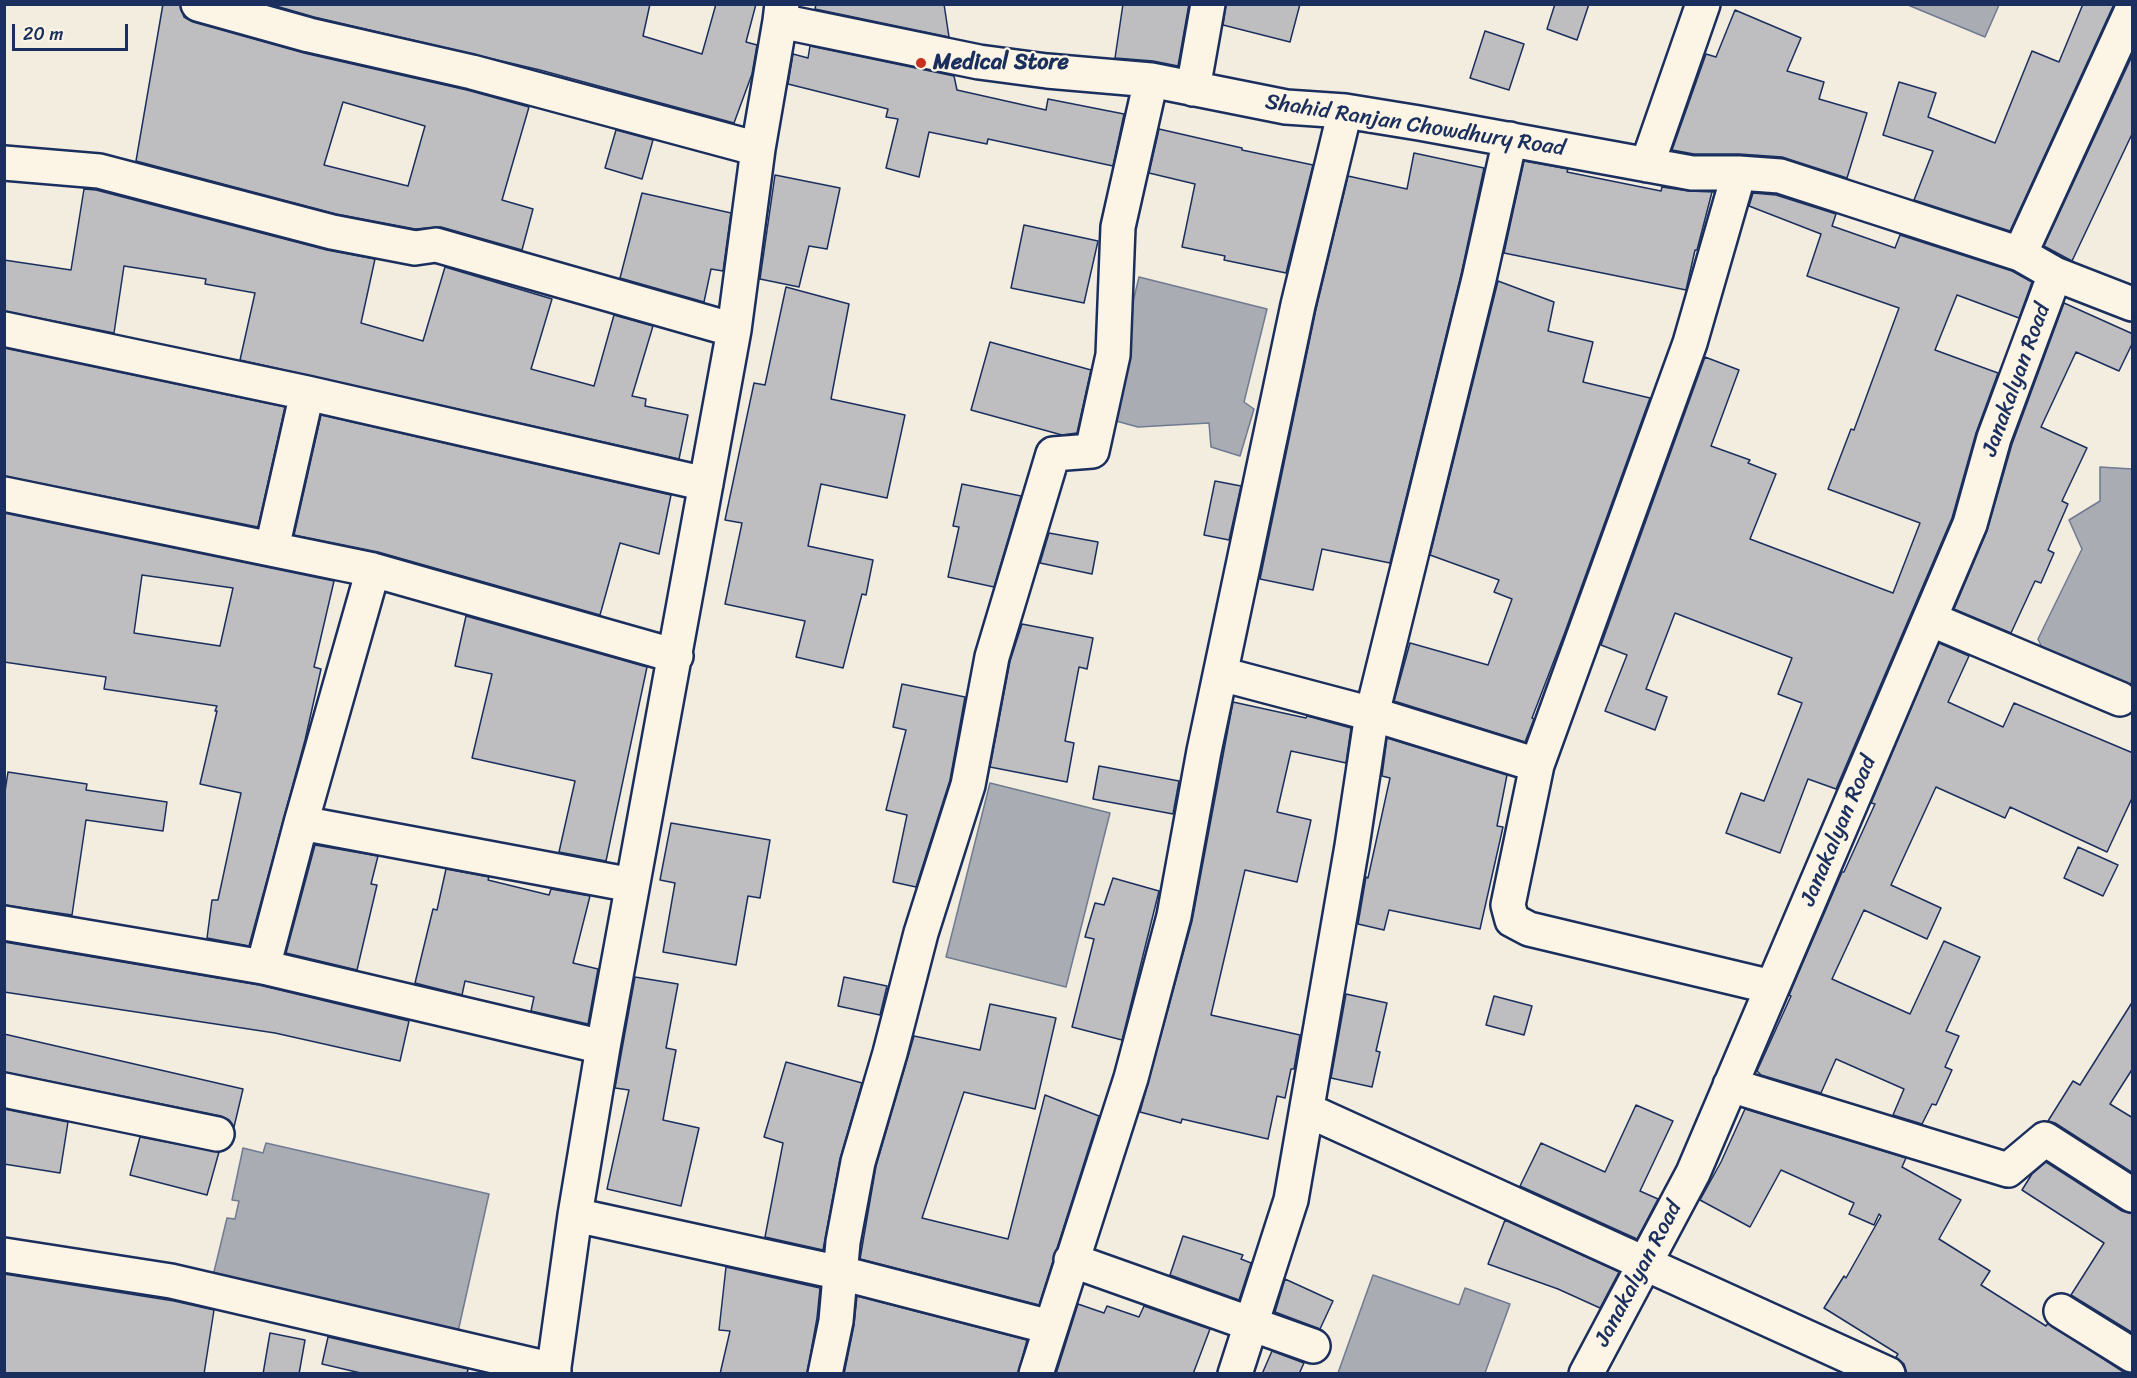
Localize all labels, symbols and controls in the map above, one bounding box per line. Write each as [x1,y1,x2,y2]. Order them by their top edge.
scale bar [15,12,130,50]
text: 20 m [23,18,63,50]
place label: Medical Store [933,50,1069,76]
marker: Medical Store [914,56,928,70]
street label: Shahid Ranjan Chowdhury Road [1263,89,1567,163]
street label: Janakalyan Road [1977,300,2057,460]
street label: Janakalyan Road [1795,752,1883,910]
street label: Janakalyan Road [1590,1197,1688,1351]

